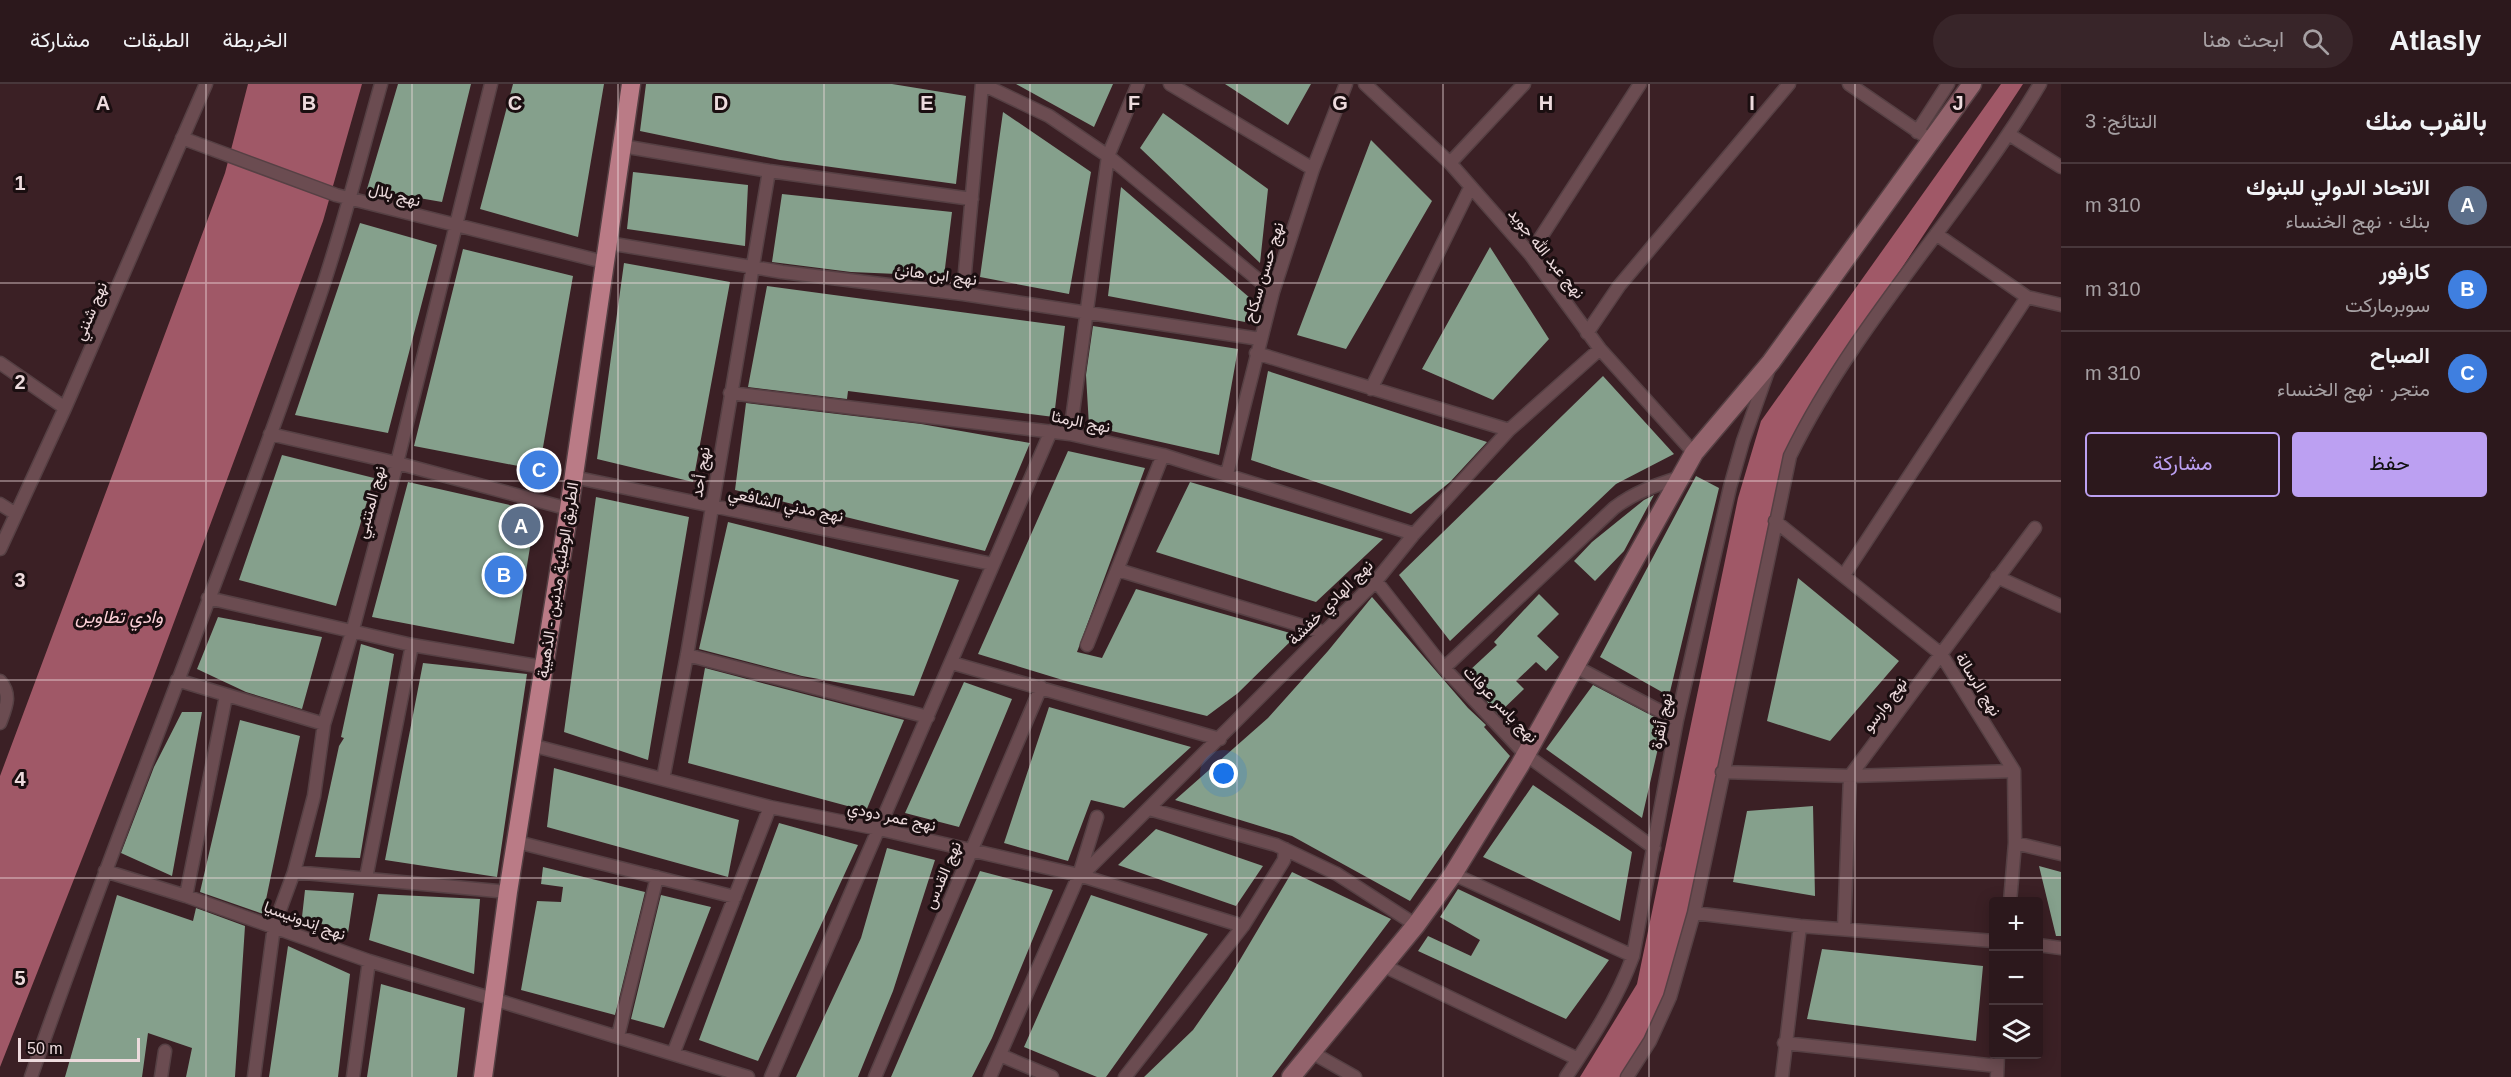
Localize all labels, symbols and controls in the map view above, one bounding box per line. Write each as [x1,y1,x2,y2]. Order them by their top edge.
search box [1933,14,2353,68]
icon: search [2299,25,2332,58]
text: Atlasly [2389,25,2481,56]
text: ابحث هنا [2203,27,2284,52]
text: مشاركة [30,28,90,51]
text: الطبقات [123,28,190,51]
text: الخريطة [223,28,288,51]
text: A [96,92,110,114]
text: B [302,92,316,114]
text: C [508,92,522,114]
text: D [714,92,728,114]
text: E [920,92,934,114]
text: F [1128,92,1140,114]
text: G [1332,92,1348,114]
text: H [1539,92,1553,114]
text: I [1749,92,1755,114]
text: J [1952,92,1964,114]
text: بالقرب منك [2366,106,2487,136]
text: النتائج: 3 [2085,110,2157,132]
text: 1 [14,172,26,194]
text: الاتحاد الدولي للبنوك [2246,175,2430,200]
street label: نهج بلال [367,179,422,212]
text: 310 m [2085,194,2141,216]
text: A [2460,194,2475,216]
street label: نهج عبد الله جويد [1503,204,1589,304]
text: بنك · نهج الخنساء [2285,210,2430,232]
street label: نهج حسن سكاح [1240,220,1290,325]
text: كارفور [2379,259,2430,284]
street label: نهج ابن هانئ [894,261,978,291]
text: 310 m [2085,278,2141,300]
text: B [2460,278,2475,300]
street label: نهج شنني [71,279,115,345]
text: سوبرماركت [2345,294,2430,316]
text: الصباح [2370,343,2430,368]
text: 310 m [2085,362,2141,384]
text: C [2460,362,2475,384]
text: 2 [14,371,26,393]
text: متجر · نهج الخنساء [2277,378,2430,400]
street label: نهج الرمثا [1049,407,1112,439]
button: مشاركة [2085,432,2280,497]
button: حفظ [2292,432,2487,497]
street label: نهج أحد [688,446,716,499]
pin: C [520,448,558,492]
street label: نهج المتنبي [353,464,393,542]
street label: الطريق الوطنية مدنين - الذهيبة [534,481,583,680]
street label: نهج مدني الشافعي [726,484,845,530]
pin: A [502,504,540,548]
pin: B [484,552,524,598]
street label: نهج الهادي خفشة [1285,557,1380,652]
text: 3 [14,569,26,591]
water label: وادي تطاوين [75,607,163,632]
street label: نهج الرسالة [1950,650,2005,720]
street label: نهج ياسر عرفات [1458,663,1541,748]
street label: نهج وارسو [1859,674,1912,736]
street label: نهج أنقرة [1648,692,1678,751]
your location [1209,759,1238,788]
text: 4 [14,768,26,790]
street label: نهج عمر دودي [845,799,938,839]
street label: نهج القدس [921,839,967,913]
map controls [1989,897,2043,1059]
button: + [1989,897,2043,951]
street label: نهج إندونيسيا [261,898,348,946]
button: − [1989,951,2043,1005]
text: 5 [14,967,26,989]
button: layers [1989,1005,2043,1059]
scale bar [18,1035,140,1062]
text: 50 m [27,1040,63,1057]

